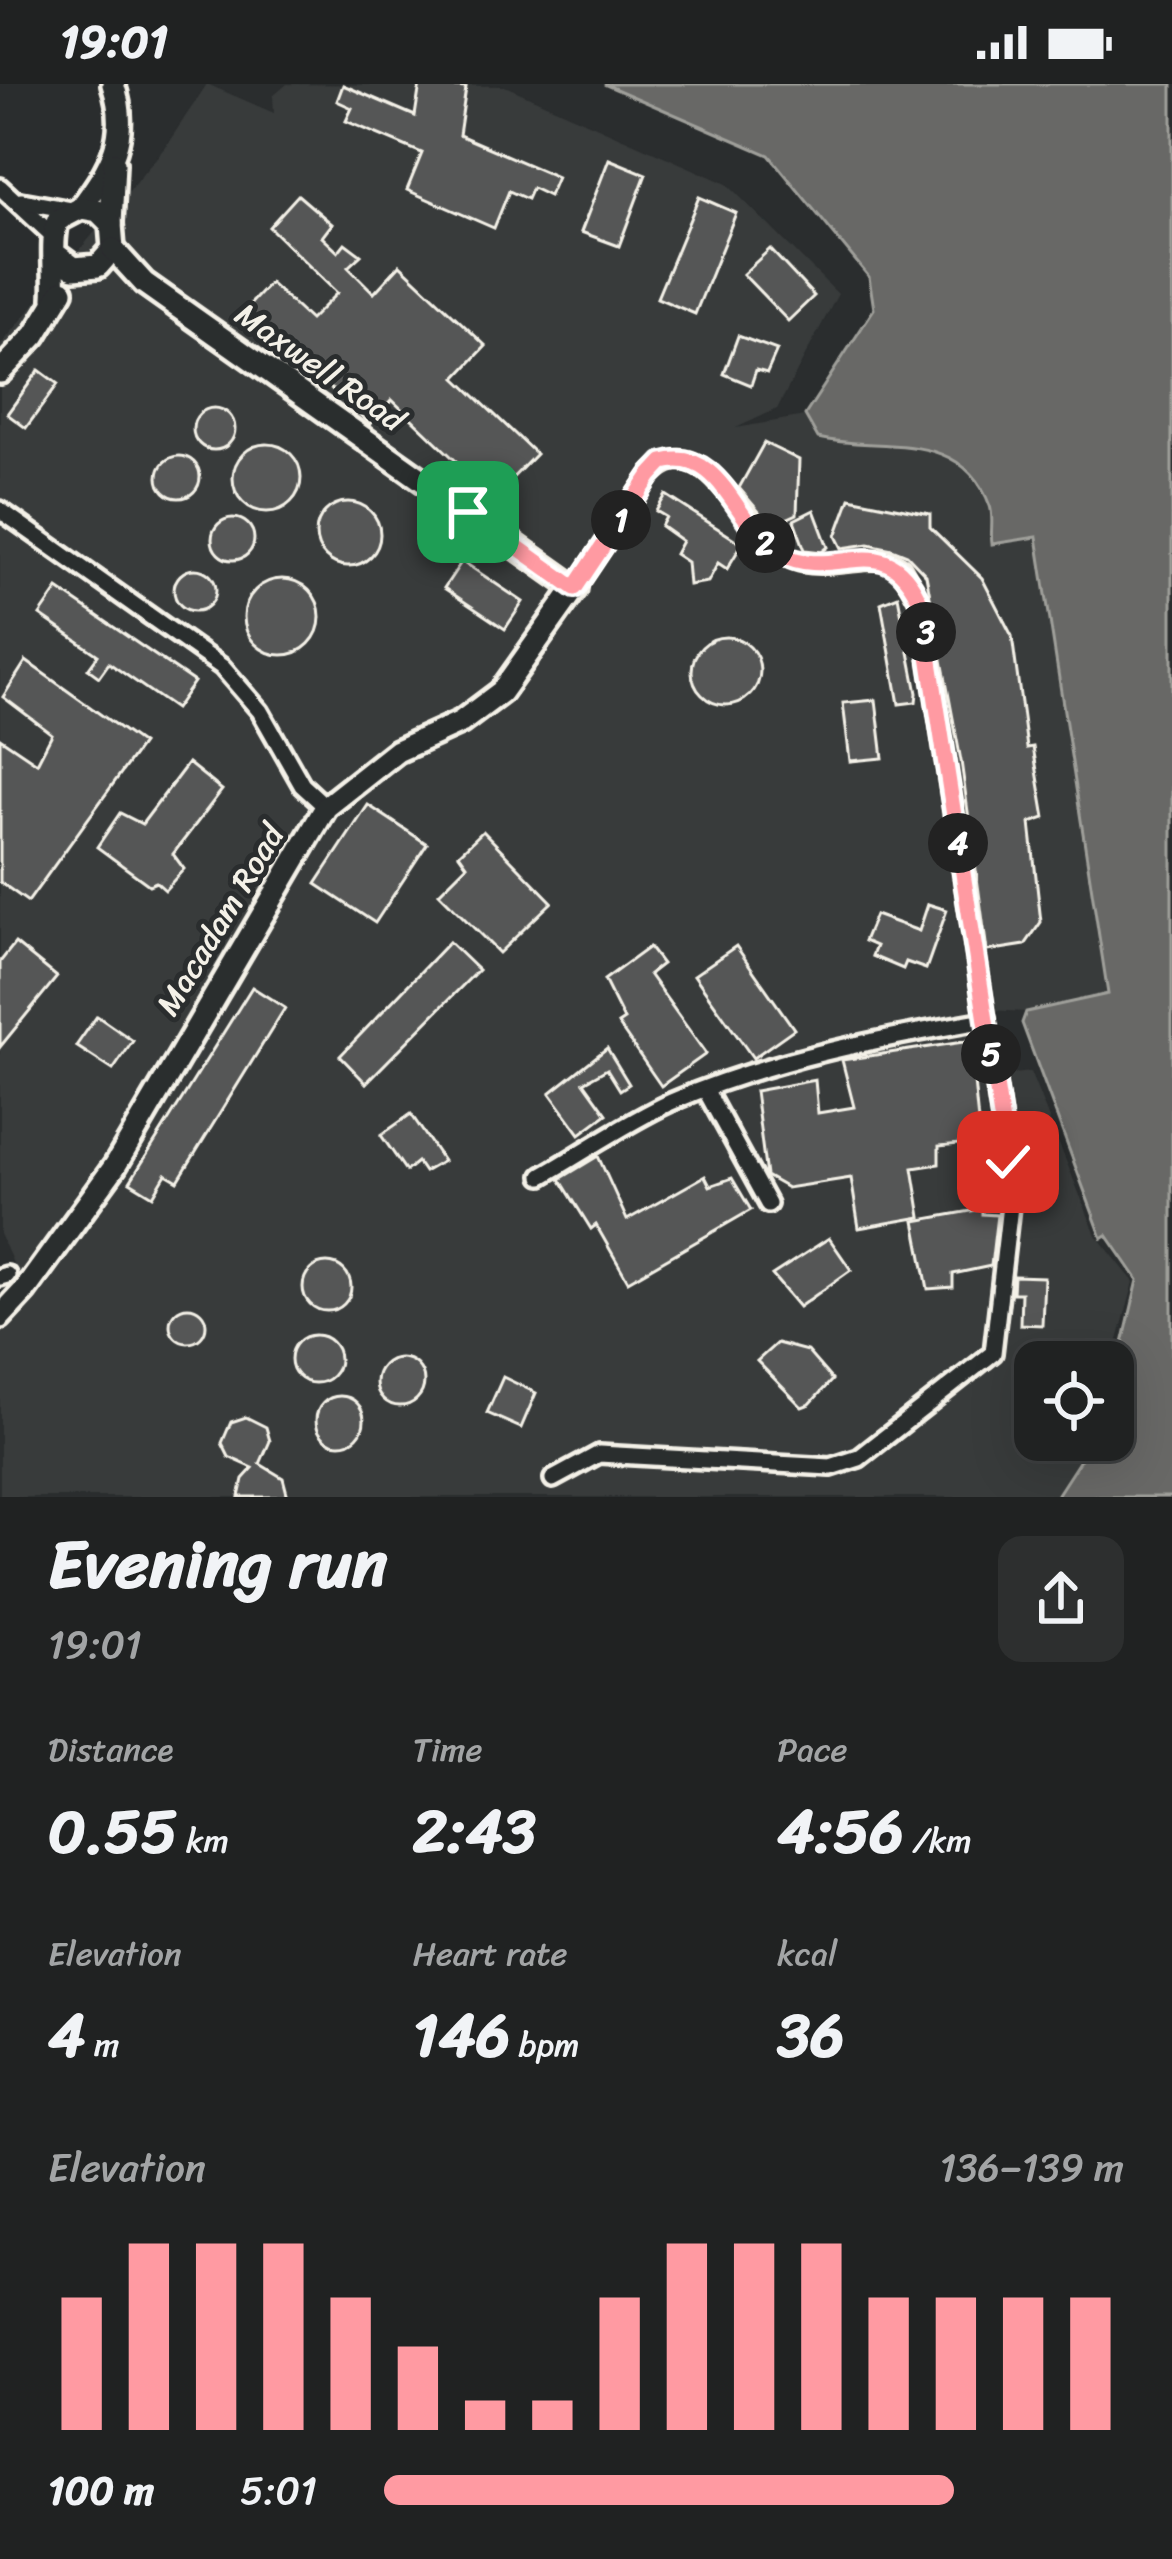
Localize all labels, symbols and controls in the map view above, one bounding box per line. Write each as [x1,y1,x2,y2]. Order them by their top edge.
text: 19:01 [60,2,168,82]
street label: Maxwell Road [222,287,420,449]
pin [417,461,519,563]
icon: arrive [435,479,501,545]
pin: 1 [591,490,651,550]
text: 1 [614,491,628,549]
pin: 2 [735,513,795,573]
text: 2 [755,514,775,572]
pin: 3 [896,602,956,662]
text: 3 [917,603,935,661]
street label: Macadam Road [140,811,302,1027]
pin: 4 [928,813,988,873]
text: 4 [948,814,968,872]
pin: 5 [961,1024,1021,1084]
text: 5 [981,1025,1001,1083]
pin [957,1111,1059,1213]
icon: check [975,1129,1041,1195]
map controls [1014,1341,1134,1461]
button: locate [1014,1341,1134,1461]
text: Evening run [48,1506,388,1623]
button: share [998,1536,1124,1662]
text: 19:01 [48,1610,142,1679]
text: Distance [48,1721,173,1779]
text: Time [413,1721,482,1779]
text: Pace [777,1721,847,1779]
text: 0.55 [48,1779,177,1885]
text: 2:43 [413,1779,536,1885]
text: 4:56 [777,1779,904,1885]
text: km [177,1812,229,1870]
text: /km [904,1812,972,1870]
text: Elevation [48,1925,182,1983]
text: Heart rate [413,1925,568,1983]
text: kcal [777,1925,837,1983]
text: 4 [48,1983,86,2089]
text: 146 [413,1983,510,2089]
text: 36 [777,1983,844,2089]
text: m [86,2016,119,2074]
text: bpm [510,2016,579,2074]
text: Elevation [48,2133,206,2202]
text: 136–139 m [939,2133,1124,2202]
text: 100 m [48,2456,154,2525]
text: 5:01 [240,2456,317,2525]

